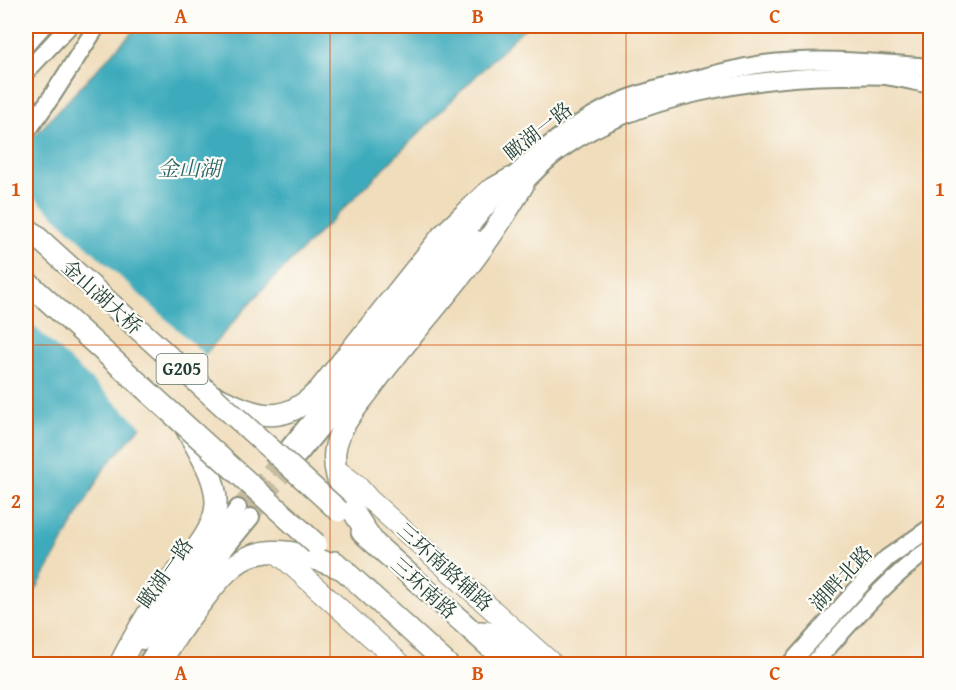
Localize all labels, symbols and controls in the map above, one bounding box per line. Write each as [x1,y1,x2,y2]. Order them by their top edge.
text: A [175,1,188,30]
text: B [472,1,484,30]
text: C [769,1,781,30]
street label: 瞰湖一路 [497,95,578,167]
water label: 金山湖 [158,153,224,184]
text: 1 [11,174,21,203]
text: 1 [935,174,945,203]
street label: 金山湖大桥 [55,252,149,341]
road number: G205 [156,354,207,384]
text: 2 [11,486,21,515]
text: 2 [935,486,945,515]
street label: 三环南路辅路 [392,518,498,616]
street label: 瞰湖一路 [130,532,199,614]
street label: 湖畔北路 [803,539,879,617]
street label: 三环南路 [386,552,462,624]
text: A [175,658,188,687]
text: B [472,658,484,687]
text: C [769,658,781,687]

